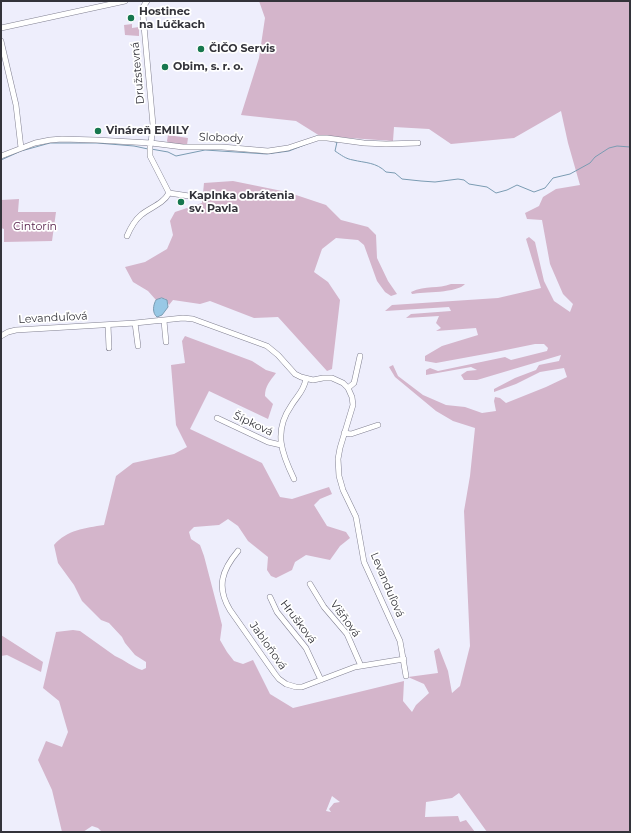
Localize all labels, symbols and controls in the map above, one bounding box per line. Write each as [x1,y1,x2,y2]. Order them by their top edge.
place label: Hostinec na Lúčkach [139,5,205,31]
marker: Hostinec na Lúčkach [126,13,136,23]
street label: Družstevná [129,41,147,105]
place label: ČIČO Servis [209,42,275,56]
marker: ČIČO Servis [196,44,206,54]
place label: Obim, s. r. o. [173,60,243,74]
marker: Obim, s. r. o. [160,62,170,72]
place label: Vináreň EMILY [106,124,189,138]
marker: Vináreň EMILY [93,126,103,136]
street label: Slobody [199,131,243,145]
place label: Kaplnka obrátenia sv. Pavla [189,189,294,215]
marker: Kaplnka obrátenia sv. Pavla [176,197,186,207]
park label: Cintorín [13,220,57,234]
street label: Levanduľová [18,310,88,326]
street label: Šípková [231,409,275,439]
street label: Levanduľová [367,550,407,620]
street label: Hrušková [277,597,319,647]
street label: Višňová [327,598,363,640]
street label: Jabloňová [247,619,289,673]

